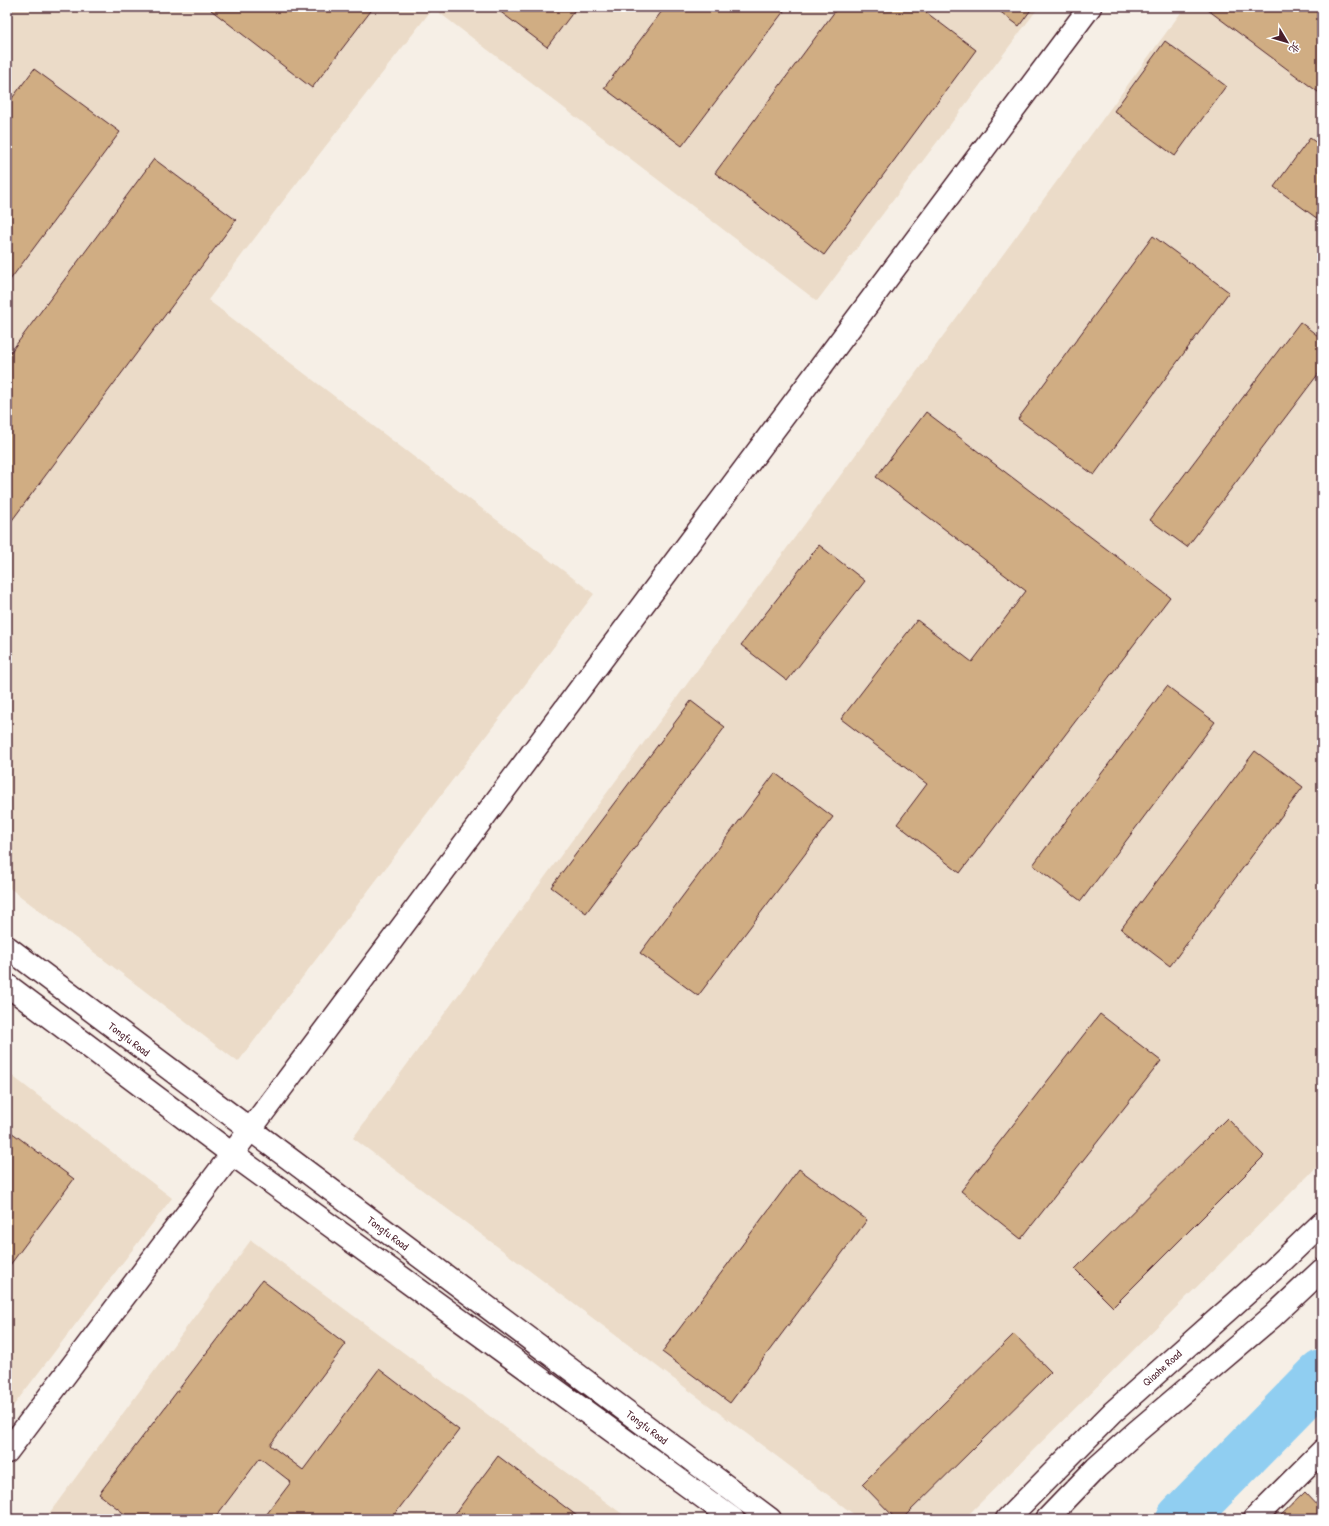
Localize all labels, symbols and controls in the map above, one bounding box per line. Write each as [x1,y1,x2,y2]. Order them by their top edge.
north arrow [1267,22,1307,62]
text: 北 [1286,40,1304,57]
street label: Tongfu Road [105,1019,153,1060]
street label: Tongfu Road [364,1213,412,1254]
street label: Qiaohe Road [1139,1346,1185,1389]
street label: Tongfu Road [623,1407,671,1448]

